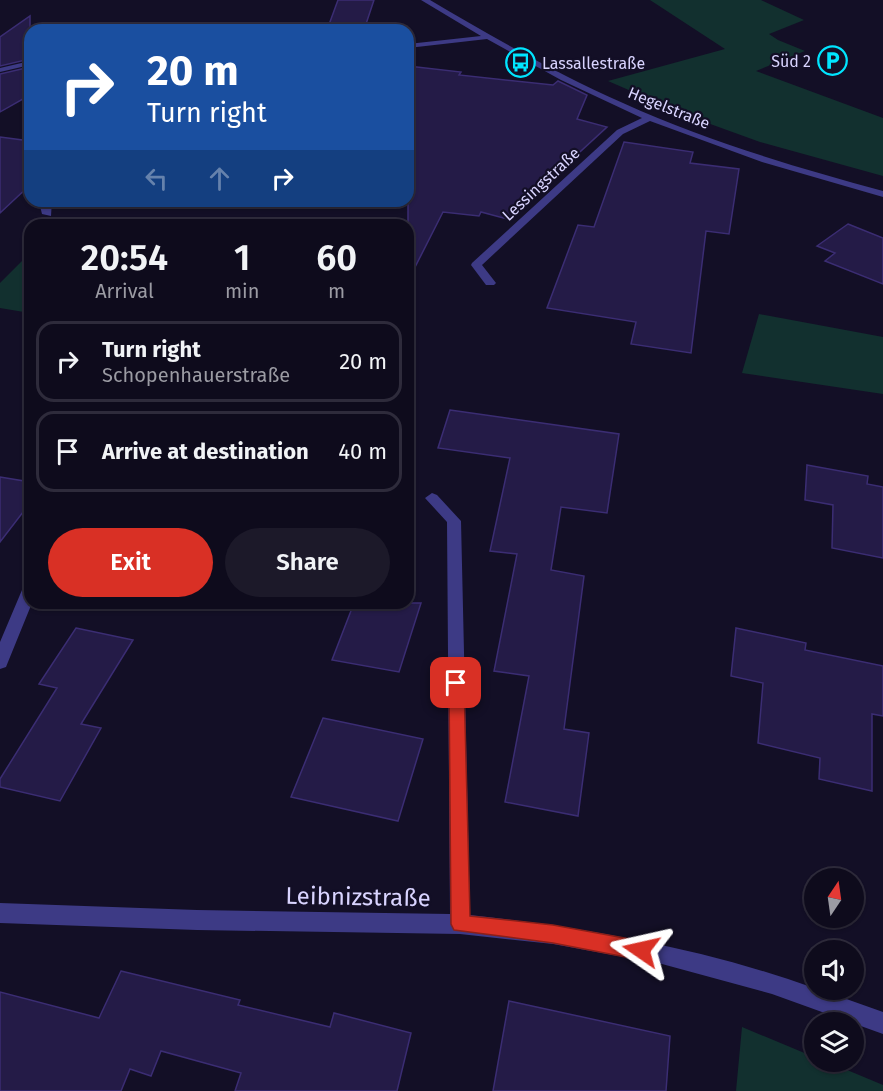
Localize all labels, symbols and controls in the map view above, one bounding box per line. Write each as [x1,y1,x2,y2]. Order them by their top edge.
parking icon: Süd 2 [816,45,848,77]
text: 20 m [147,46,239,96]
bus stop icon: Lassallestraße [505,47,537,79]
icon: right [48,48,126,126]
place label: Süd 2 [771,52,811,71]
place label: Lassallestraße [542,54,645,73]
street label: Hegelstraße [625,83,713,133]
text: Turn right [147,97,267,129]
street label: Lessingstraße [498,143,584,225]
icon: left [140,162,173,195]
icon: ahead [203,162,236,195]
icon: right [266,162,299,195]
text: 20:54 [81,236,168,280]
text: 1 [234,236,250,280]
text: 60 [316,236,357,280]
text: Arrival [95,279,154,303]
text: min [225,279,259,303]
text: m [328,279,345,303]
text: Turn right [102,336,201,363]
icon: right [51,345,84,378]
text: 20 m [339,348,387,375]
text: Schopenhauerstraße [102,363,290,387]
icon: arrive [51,435,84,468]
text: Arrive at destination [102,438,309,465]
text: 40 m [338,438,387,465]
button: Exit [48,528,213,597]
button: Share [225,528,390,597]
pin [430,657,481,708]
icon: arrive [439,666,472,699]
north arrow [804,868,864,928]
map controls [804,868,864,1072]
street label: Leibnizstraße [285,882,431,912]
position arrow [609,918,673,982]
button: sound [804,940,864,1000]
button: layers [804,1012,864,1072]

